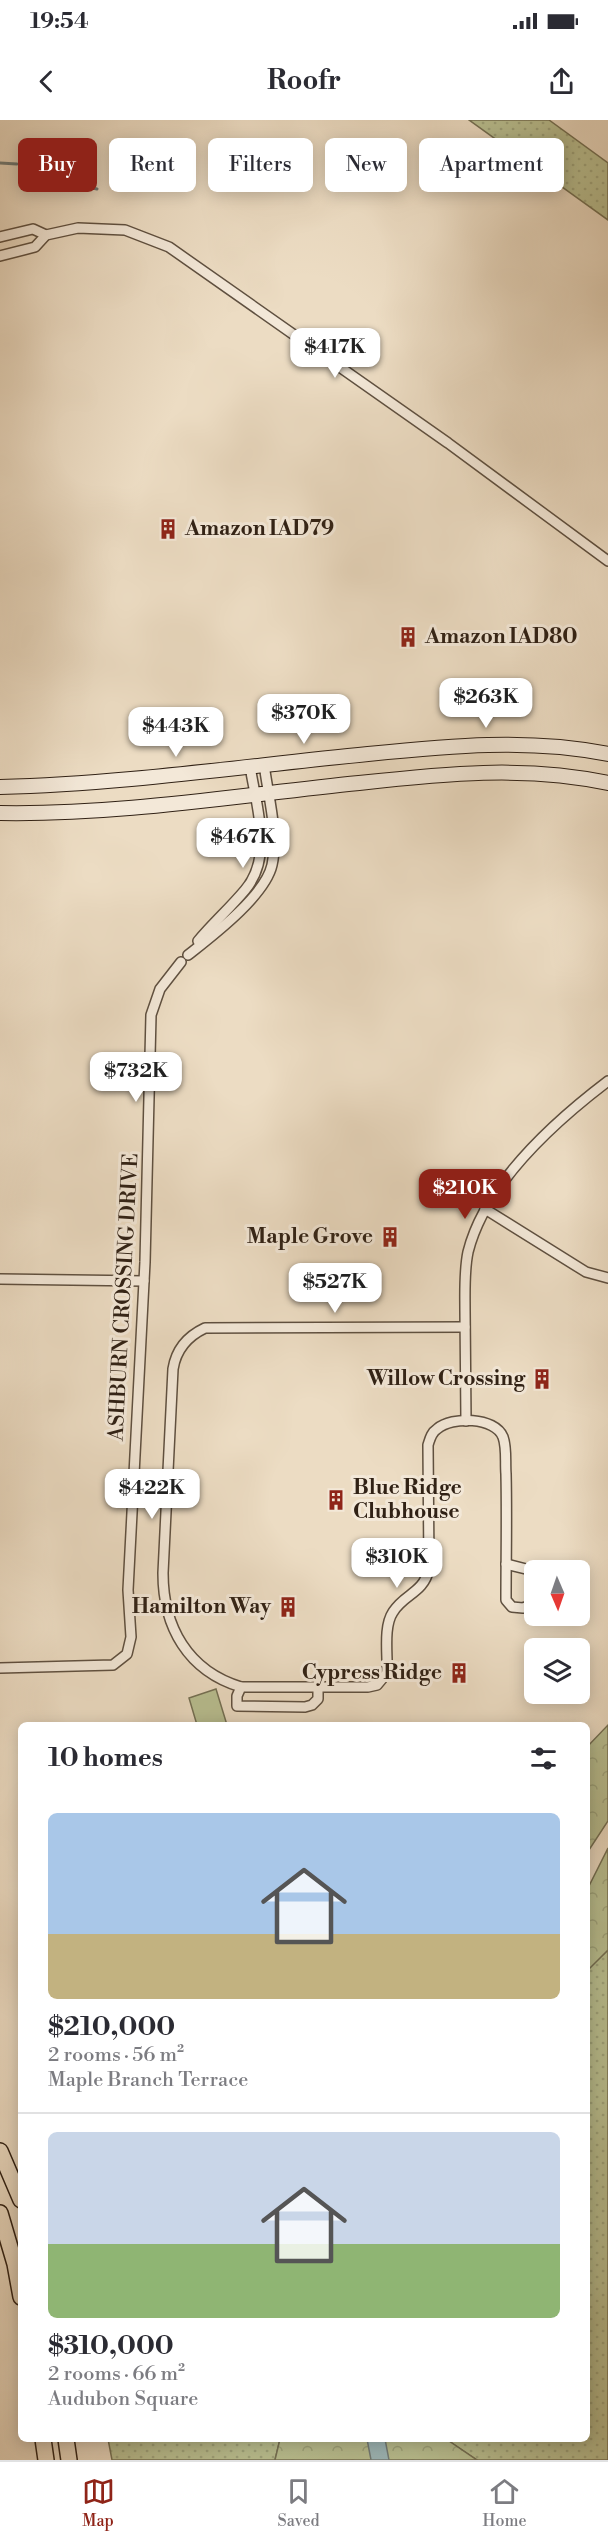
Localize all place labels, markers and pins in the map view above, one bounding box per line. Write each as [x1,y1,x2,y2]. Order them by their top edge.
pin: $417K [293,328,377,379]
place label: Amazon IAD79 [184,516,334,542]
building icon: Amazon IAD79 [156,517,180,541]
place label: Amazon IAD80 [424,624,578,650]
building icon: Amazon IAD80 [396,625,420,649]
pin: $263K [444,678,528,729]
pin: $370K [262,694,346,745]
pin: $443K [134,707,218,758]
pin: $467K [201,818,285,869]
pin: $732K [94,1052,178,1103]
pin: $210K [423,1169,507,1220]
place label: Maple Grove [247,1224,373,1250]
building icon: Maple Grove [378,1225,402,1249]
pin: $527K [293,1263,377,1314]
place label: Willow Crossing [366,1366,526,1392]
building icon: Willow Crossing [530,1367,554,1391]
pin: $422K [110,1469,194,1520]
place label: Blue Ridge Clubhouse [353,1475,462,1525]
building icon: Blue Ridge Clubhouse [324,1488,348,1512]
pin: $310K [355,1538,439,1589]
place label: Hamilton Way [132,1594,271,1620]
building icon: Hamilton Way [276,1595,300,1619]
place label: Cypress Ridge [302,1660,442,1686]
building icon: Cypress Ridge [447,1661,471,1685]

